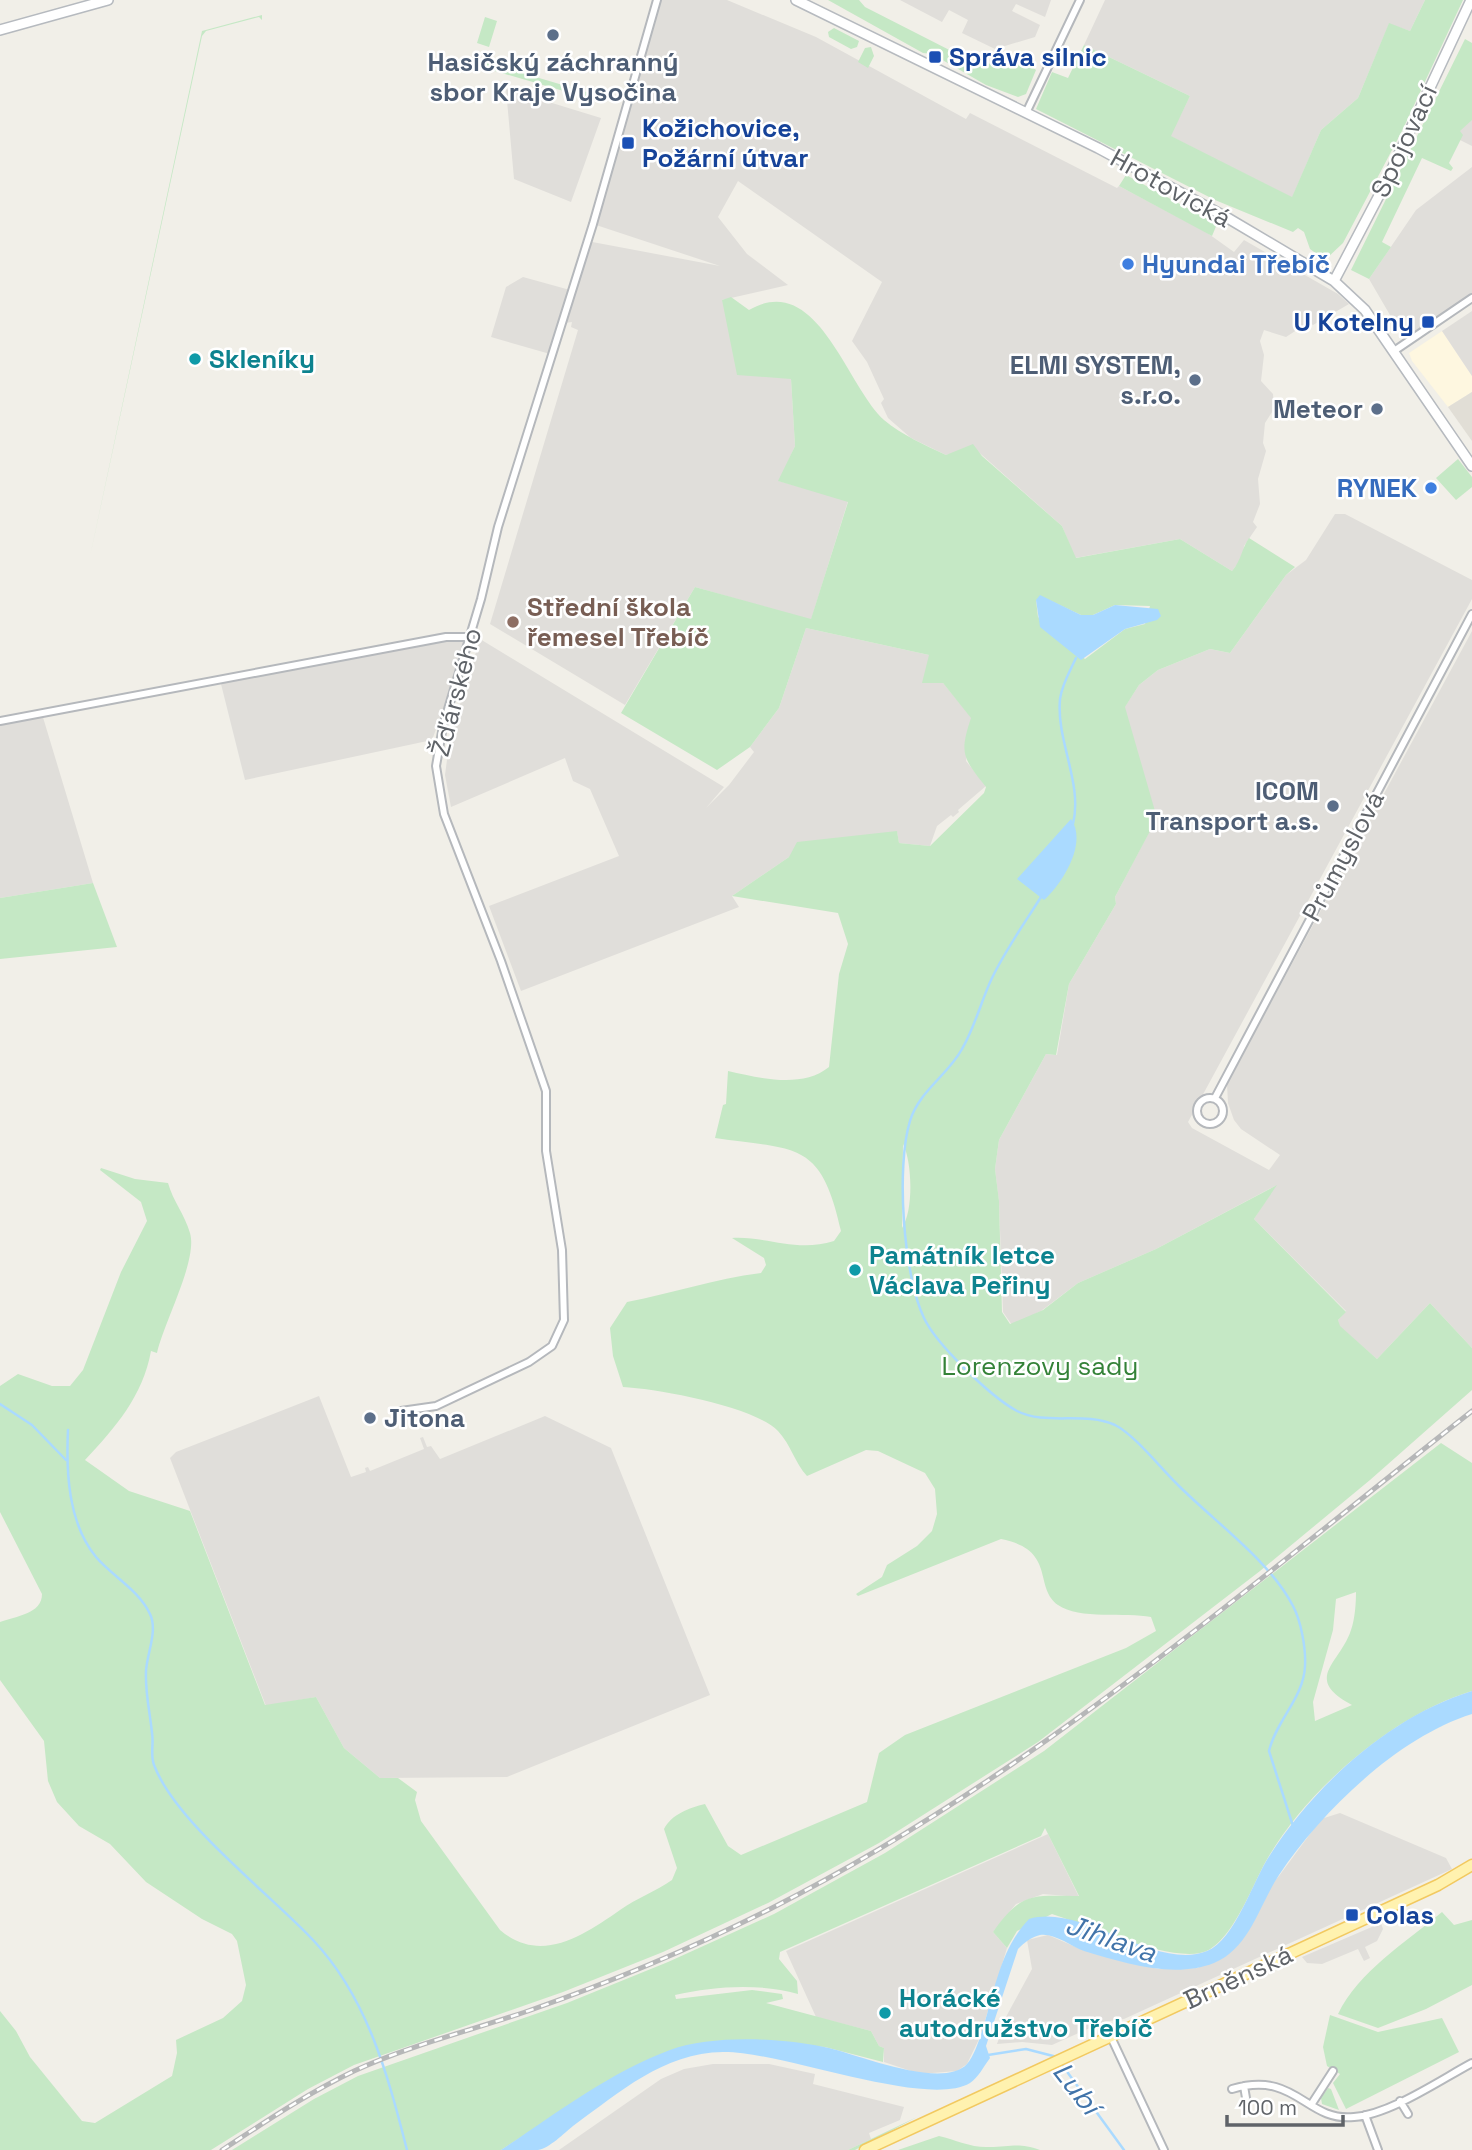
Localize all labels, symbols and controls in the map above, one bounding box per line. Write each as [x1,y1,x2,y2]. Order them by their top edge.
marker: Hasičský záchranný sbor Kraje Vysočina [545,27,561,43]
place label: Správa silnic [949,40,1107,74]
place label: Hasičský záchranný sbor Kraje Vysočina [427,45,679,109]
marker: Správa silnic [927,49,943,65]
street label: Spojovací [1363,78,1445,203]
place label: Kožichovice, Požární útvar [642,111,809,175]
marker: Kožichovice, Požární útvar [620,135,636,151]
street label: Hrotovická [1104,141,1238,235]
place label: Hyundai Třebíč [1142,247,1330,281]
marker: Hyundai Třebíč [1120,256,1136,272]
place label: U Kotelny [1293,305,1414,339]
marker: U Kotelny [1420,314,1436,330]
place label: Skleníky [209,342,315,376]
place label: ELMI SYSTEM, s.r.o. [1010,348,1181,412]
marker: Skleníky [187,351,203,367]
marker: ELMI SYSTEM, s.r.o. [1187,372,1203,388]
place label: Meteor [1273,392,1363,426]
marker: Meteor [1369,401,1385,417]
place label: RYNEK [1337,471,1418,505]
marker: RYNEK [1423,480,1439,496]
place label: Střední škola řemesel Třebíč [527,590,709,654]
marker: Střední škola řemesel Třebíč [505,614,521,630]
street label: Žďárského [423,624,489,760]
place label: ICOM Transport a.s. [1145,774,1319,838]
street label: Průmyslová [1294,785,1392,927]
marker: ICOM Transport a.s. [1325,798,1341,814]
place label: Památník letce Václava Peřiny [869,1238,1055,1302]
marker: Památník letce Václava Peřiny [847,1262,863,1278]
park label: Lorenzovy sady [942,1349,1138,1383]
place label: Jitona [384,1401,465,1435]
marker: Jitona [362,1410,378,1426]
place label: Colas [1366,1898,1434,1932]
water label: Jihlava [1061,1906,1162,1971]
marker: Colas [1344,1907,1360,1923]
street label: Brněnská [1178,1937,1298,2017]
place label: Horácké autodružstvo Třebíč [899,1981,1153,2045]
marker: Horácké autodružstvo Třebíč [877,2005,893,2021]
water label: Lubí [1045,2054,1112,2126]
scale bar [1227,2084,1342,2128]
text: 100 m [1238,2094,1297,2121]

